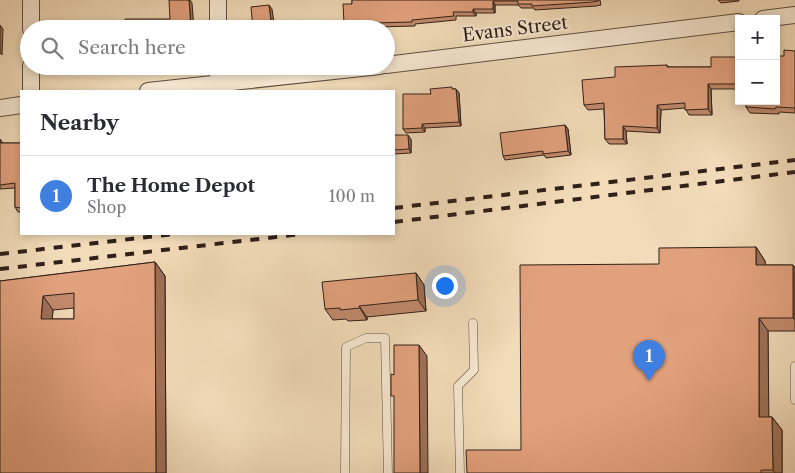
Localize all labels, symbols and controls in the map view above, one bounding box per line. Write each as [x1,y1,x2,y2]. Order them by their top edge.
street label: Evans Street [461,12,570,46]
map controls [735,15,780,105]
button: + [735,15,780,60]
search box [20,20,395,75]
icon: search [38,34,66,62]
text: Search here [78,36,186,59]
button: − [735,60,780,105]
text: Nearby [40,110,119,135]
text: The Home Depot [87,174,255,197]
text: 1 [52,186,60,206]
text: 100 m [329,186,375,206]
text: Shop [87,197,126,217]
your location [432,273,458,299]
pin: 1 [633,340,665,381]

